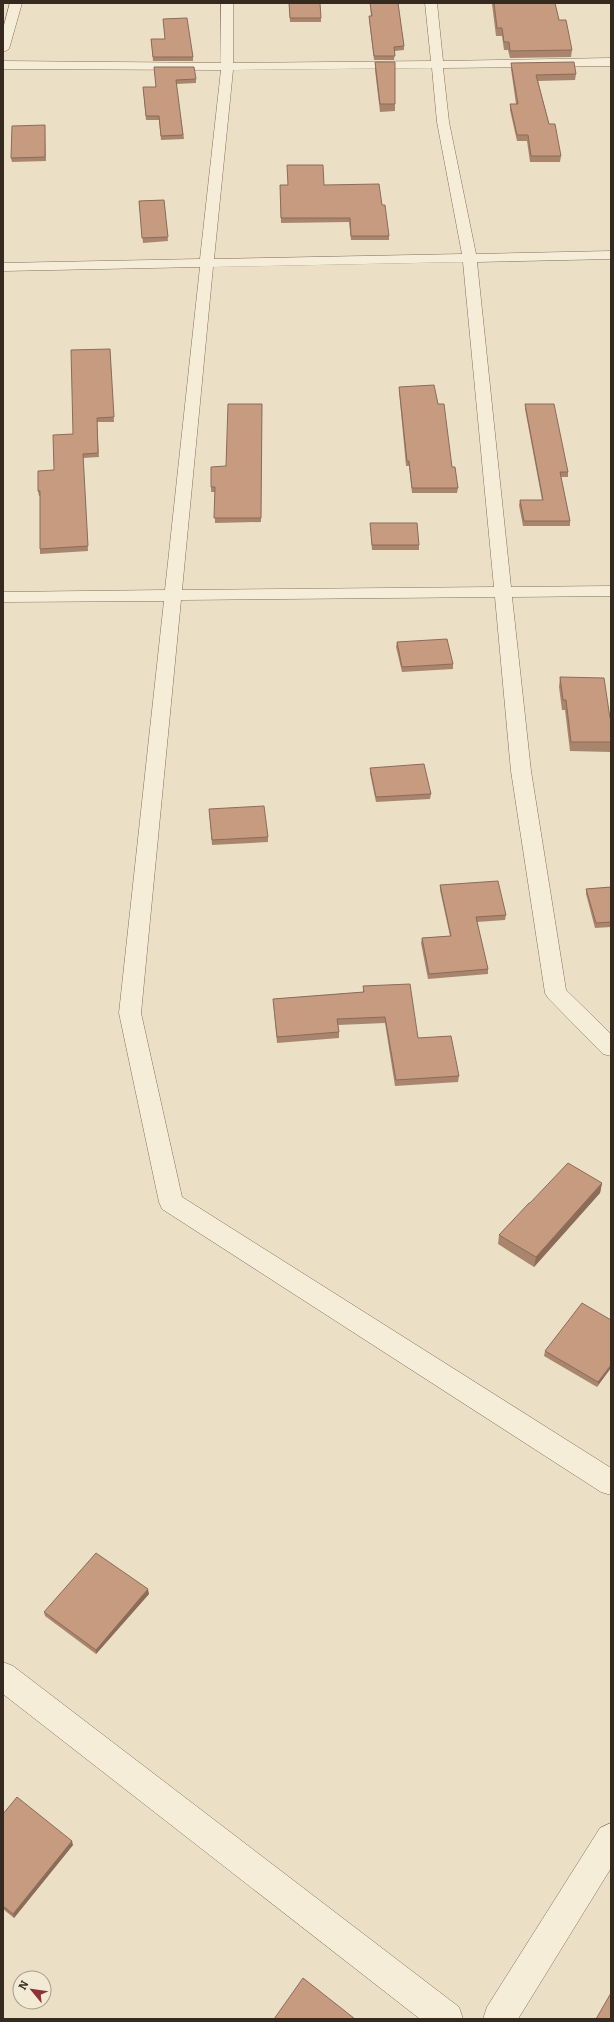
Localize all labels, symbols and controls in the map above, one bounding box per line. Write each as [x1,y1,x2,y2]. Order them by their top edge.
north arrow [12,1970,52,2010]
text: N [16,1978,32,1992]

